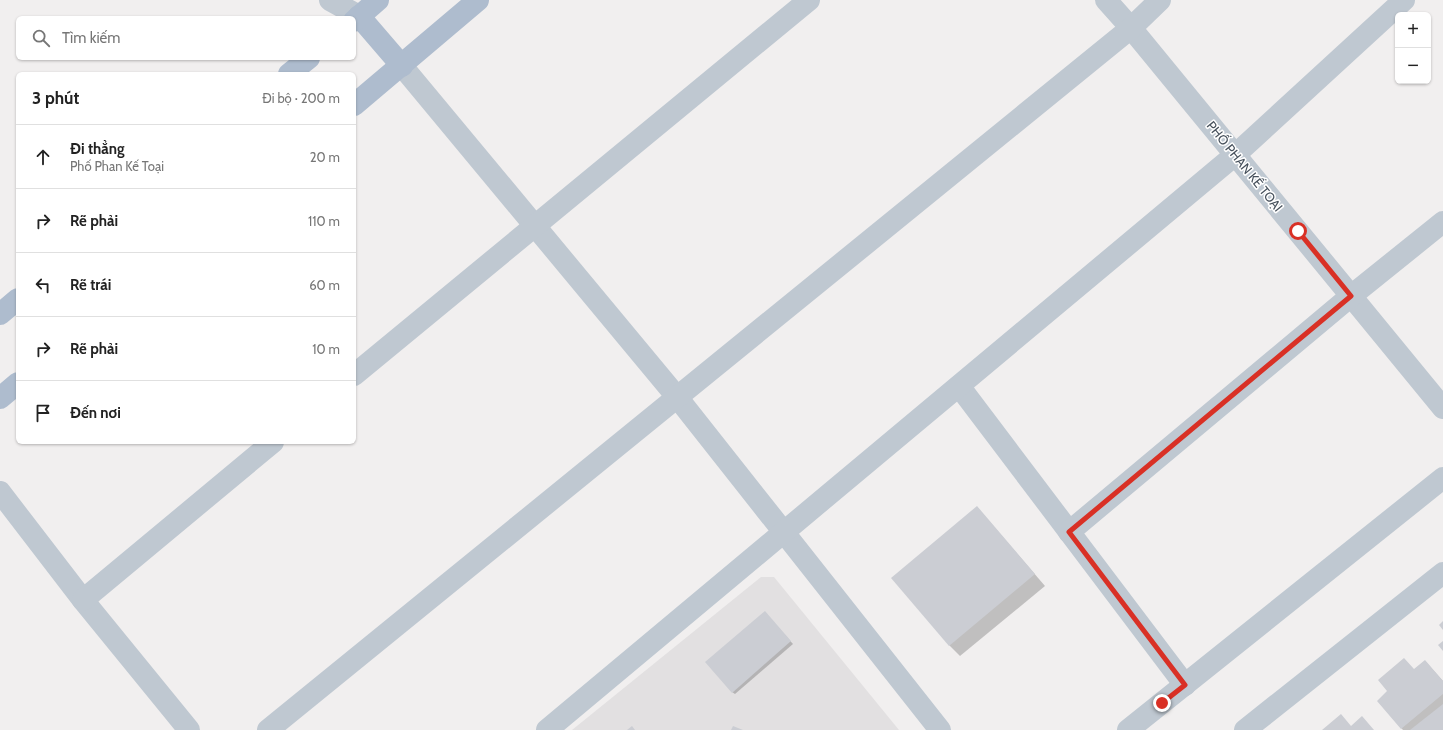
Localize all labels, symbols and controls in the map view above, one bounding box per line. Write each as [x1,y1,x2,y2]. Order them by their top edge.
map controls [1395,12,1431,84]
button: + [1395,12,1431,48]
search box [16,16,356,60]
icon: search [30,27,52,49]
text: Tìm kiếm [62,29,120,47]
button: − [1395,48,1431,84]
text: 3 phút [32,88,79,108]
text: Đi bộ · 200 m [262,90,340,106]
street label: PHỐ PHAN KẾ TOẠI [1204,116,1288,214]
text: Đi thẳng [70,140,125,158]
icon: ahead [32,146,54,168]
text: 20 m [310,149,340,165]
text: Phố Phan Kế Toại [70,158,164,174]
icon: right [32,210,54,232]
text: Rẽ phải [70,212,118,230]
text: 110 m [308,213,340,229]
route start [1289,222,1307,240]
icon: left [32,274,54,296]
text: Rẽ trái [70,276,111,294]
text: 60 m [309,277,340,293]
icon: right [32,338,54,360]
text: Rẽ phải [70,340,118,358]
text: 10 m [312,341,340,357]
icon: arrive [32,402,54,424]
text: Đến nơi [70,404,121,422]
route end [1153,694,1171,712]

